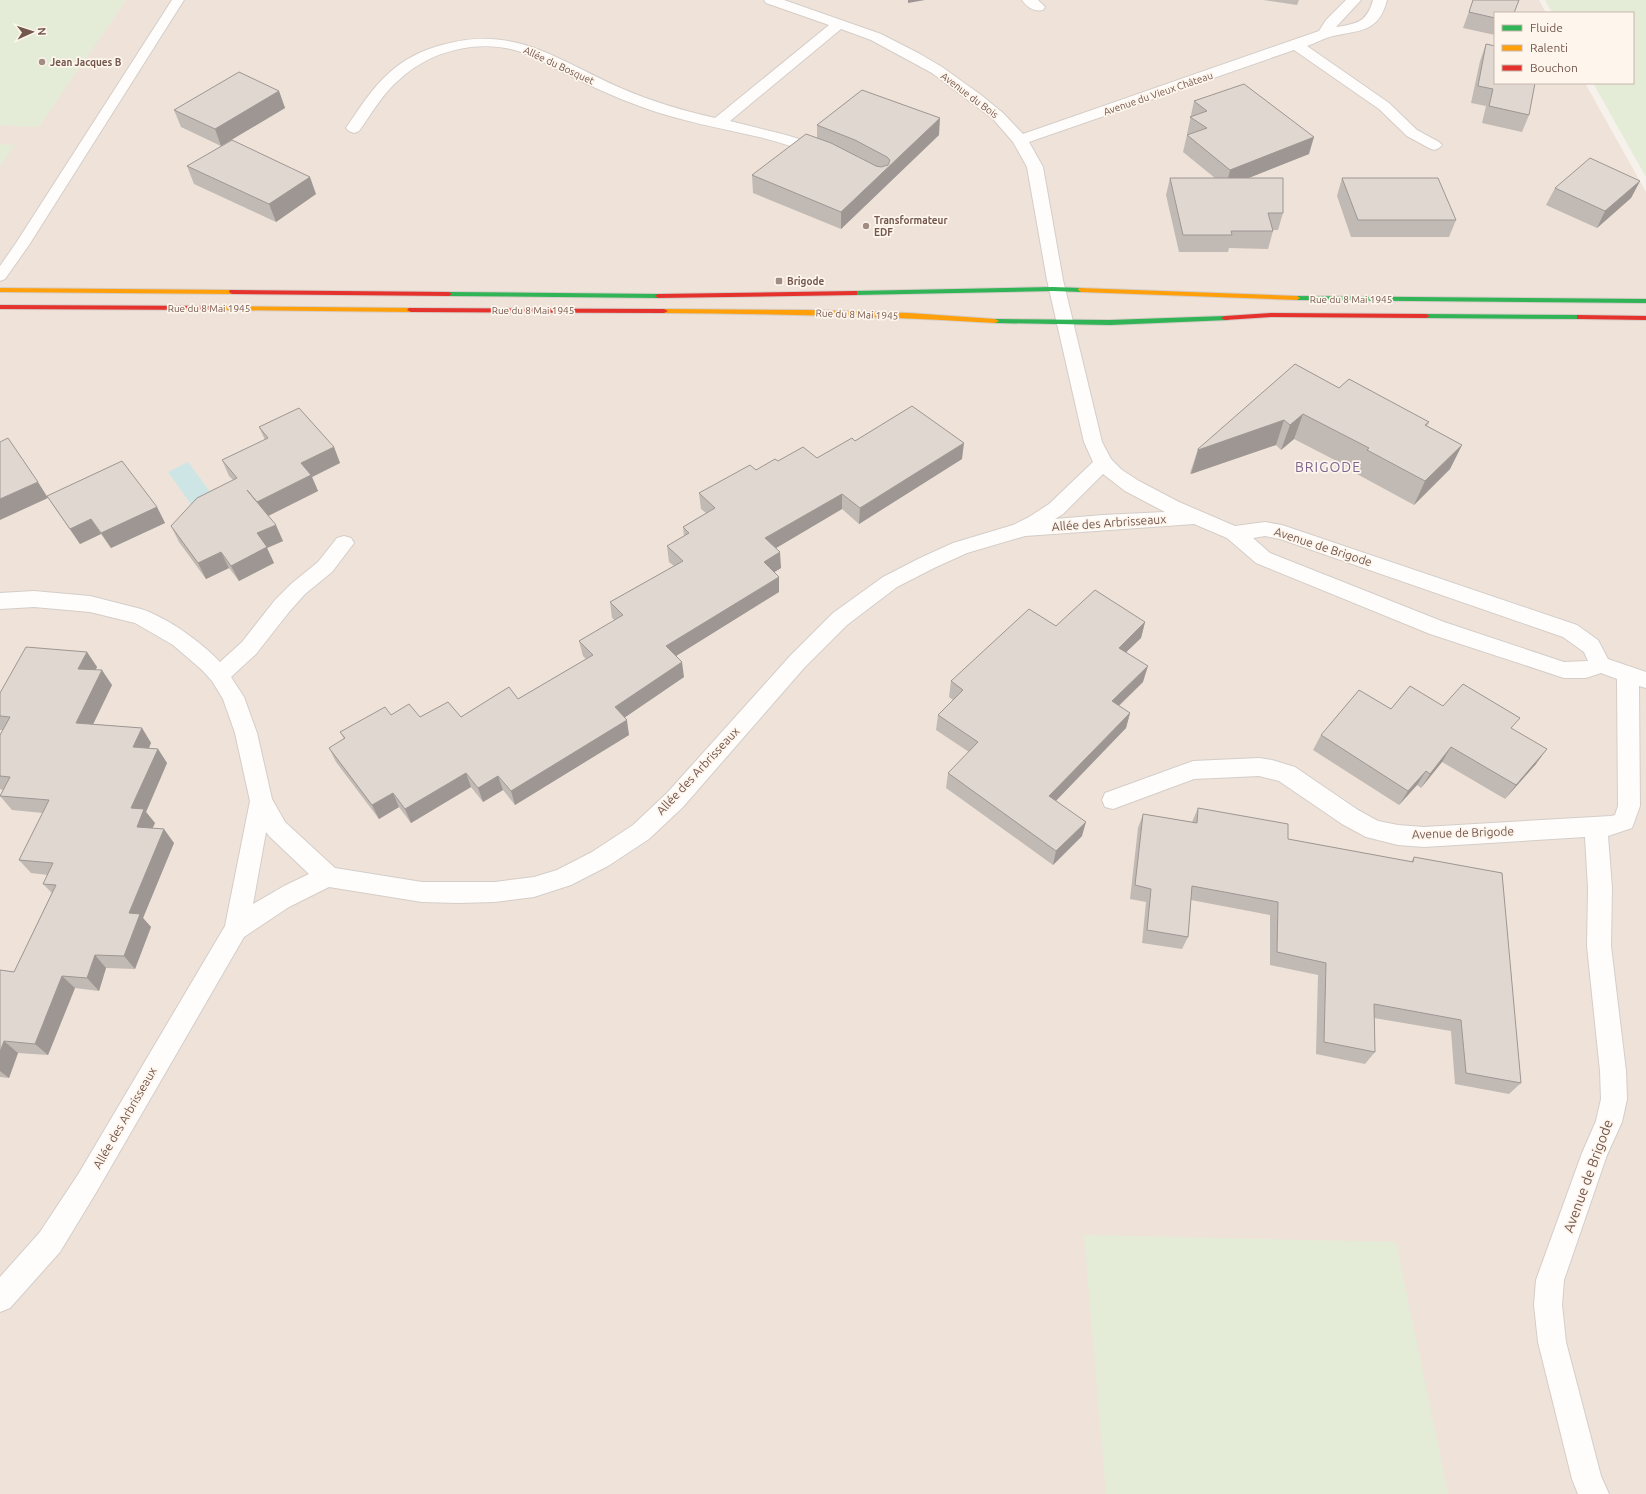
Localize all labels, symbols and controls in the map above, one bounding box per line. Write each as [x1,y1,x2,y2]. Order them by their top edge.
north arrow [12,12,52,52]
legend [1494,12,1634,84]
text: Fluide [1530,21,1563,34]
text: N [36,27,48,36]
text: Ralenti [1530,41,1568,54]
street label: Allée du Bosquet [522,44,596,87]
marker: Jean Jacques B [37,57,47,67]
place label: Jean Jacques B [50,57,122,68]
text: Bouchon [1530,61,1578,74]
street label: Avenue du Bois [939,70,1000,120]
street label: Avenue du Vieux Château [1102,70,1214,117]
place label: Transformateur EDF [874,215,948,238]
marker: Transformateur EDF [861,221,871,231]
marker: Brigode [774,276,784,286]
place label: Brigode [787,276,824,287]
street label: Rue du 8 Mai 1945 [1310,294,1392,305]
street label: Rue du 8 Mai 1945 [168,303,250,314]
street label: Rue du 8 Mai 1945 [492,305,574,316]
street label: Rue du 8 Mai 1945 [815,308,898,321]
district label: BRIGODE [1295,459,1361,475]
street label: Allée des Arbrisseaux [1051,512,1167,533]
street label: Avenue de Brigode [1273,525,1374,569]
street label: Allée des Arbrisseaux [654,724,741,817]
street label: Avenue de Brigode [1412,824,1514,841]
street label: Allée des Arbrisseaux [90,1065,159,1171]
street label: Avenue de Brigode [1560,1117,1616,1235]

